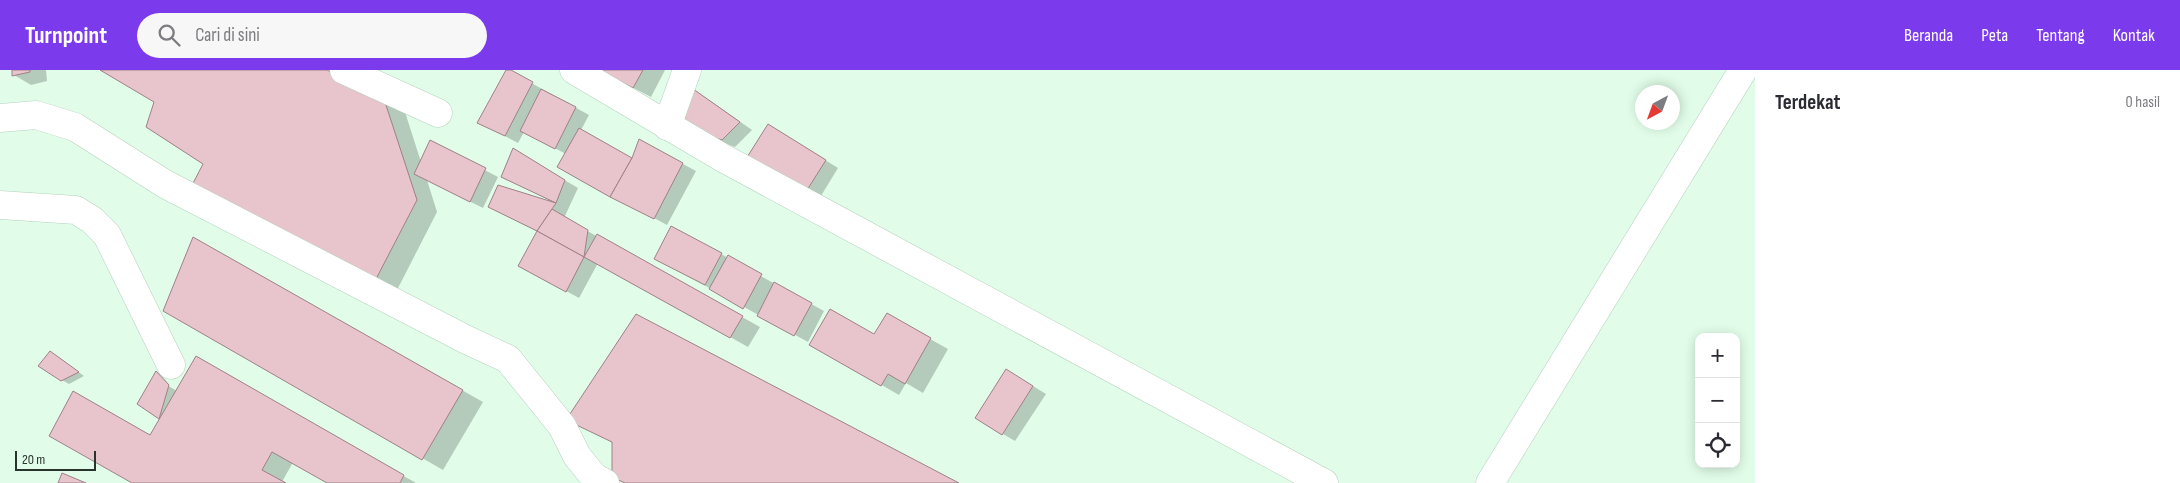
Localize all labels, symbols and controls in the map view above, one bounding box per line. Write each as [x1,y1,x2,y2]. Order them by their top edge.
search box [137,13,487,58]
text: Turnpoint [25,21,107,50]
icon: search [155,21,183,49]
text: Cari di sini [195,24,260,47]
text: Beranda [1904,25,1953,46]
text: Peta [1981,25,2008,46]
text: Tentang [2036,25,2085,46]
text: Kontak [2113,25,2155,46]
north arrow [1635,85,1680,130]
text: Terdekat [1775,90,1841,115]
text: 0 hasil [2126,93,2160,112]
map controls [1695,333,1740,468]
button: + [1695,333,1740,378]
button: − [1695,378,1740,423]
button: locate [1695,423,1740,468]
scale bar [15,448,96,471]
text: 20 m [22,451,45,468]

